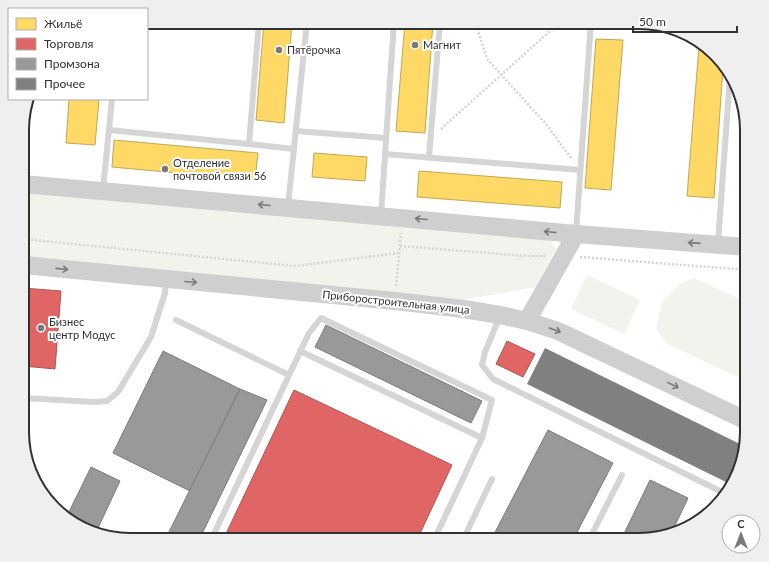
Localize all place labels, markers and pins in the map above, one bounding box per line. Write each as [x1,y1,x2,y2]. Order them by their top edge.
place label: Магнит [423,38,462,51]
marker: Магнит [410,40,420,50]
place label: Пятёрочка [287,43,341,56]
marker: Пятёрочка [274,45,284,55]
place label: Отделение почтовой связи 56 [173,156,266,182]
marker: Отделение почтовой связи 56 [160,164,170,174]
place label: Бизнес центр Модус [49,315,115,341]
marker: Бизнес центр Модус [36,323,46,333]

